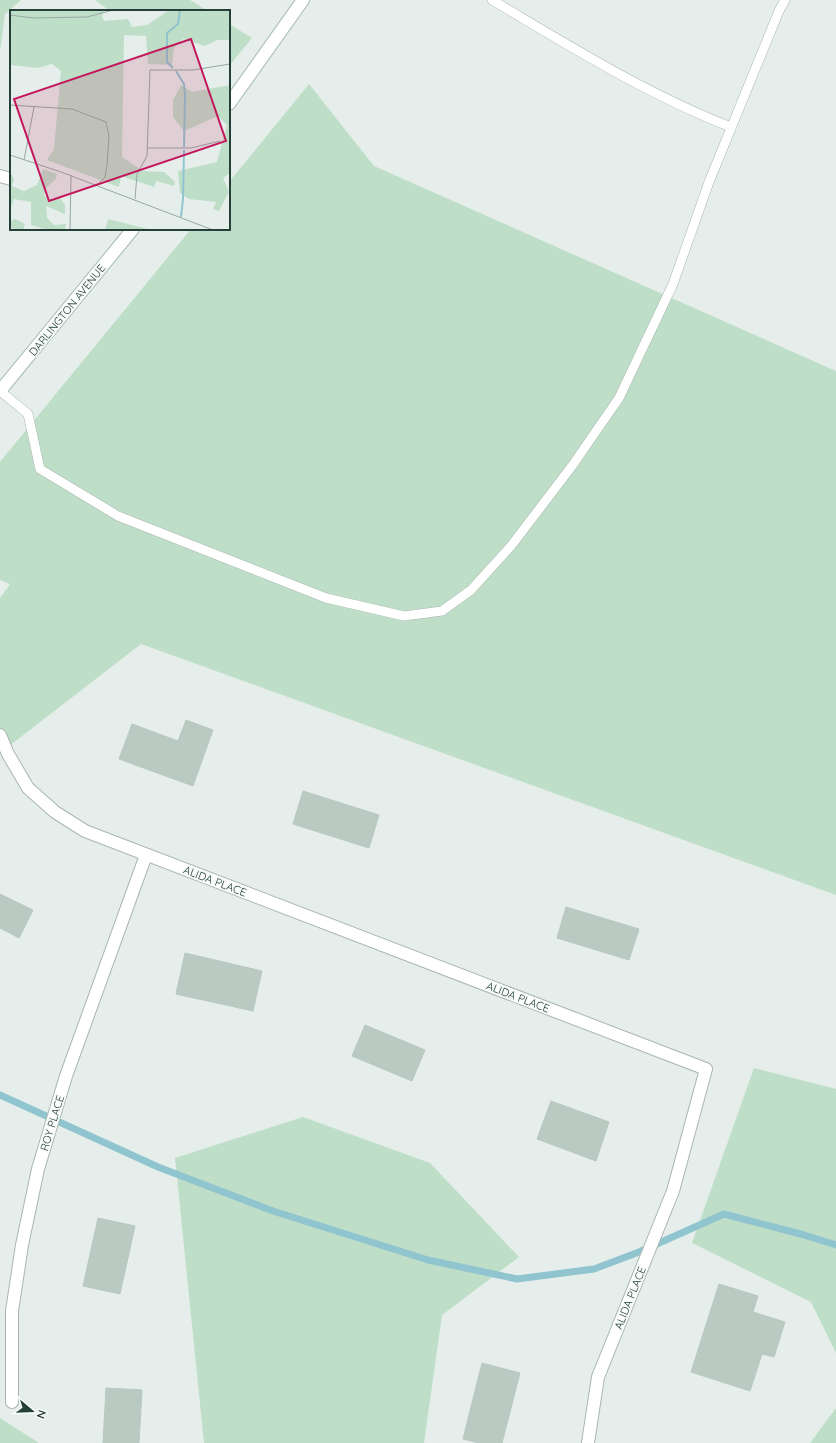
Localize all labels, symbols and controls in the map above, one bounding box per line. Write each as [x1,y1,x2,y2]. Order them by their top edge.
inset map [10,10,230,230]
street label: DARLINGTON AVENUE [26,261,108,359]
street label: ALIDA PLACE [181,863,249,899]
street label: ALIDA PLACE [484,979,552,1015]
street label: ROY PLACE [37,1093,67,1153]
street label: ALIDA PLACE [611,1265,649,1331]
north arrow [12,1391,52,1431]
text: N [34,1408,49,1420]

